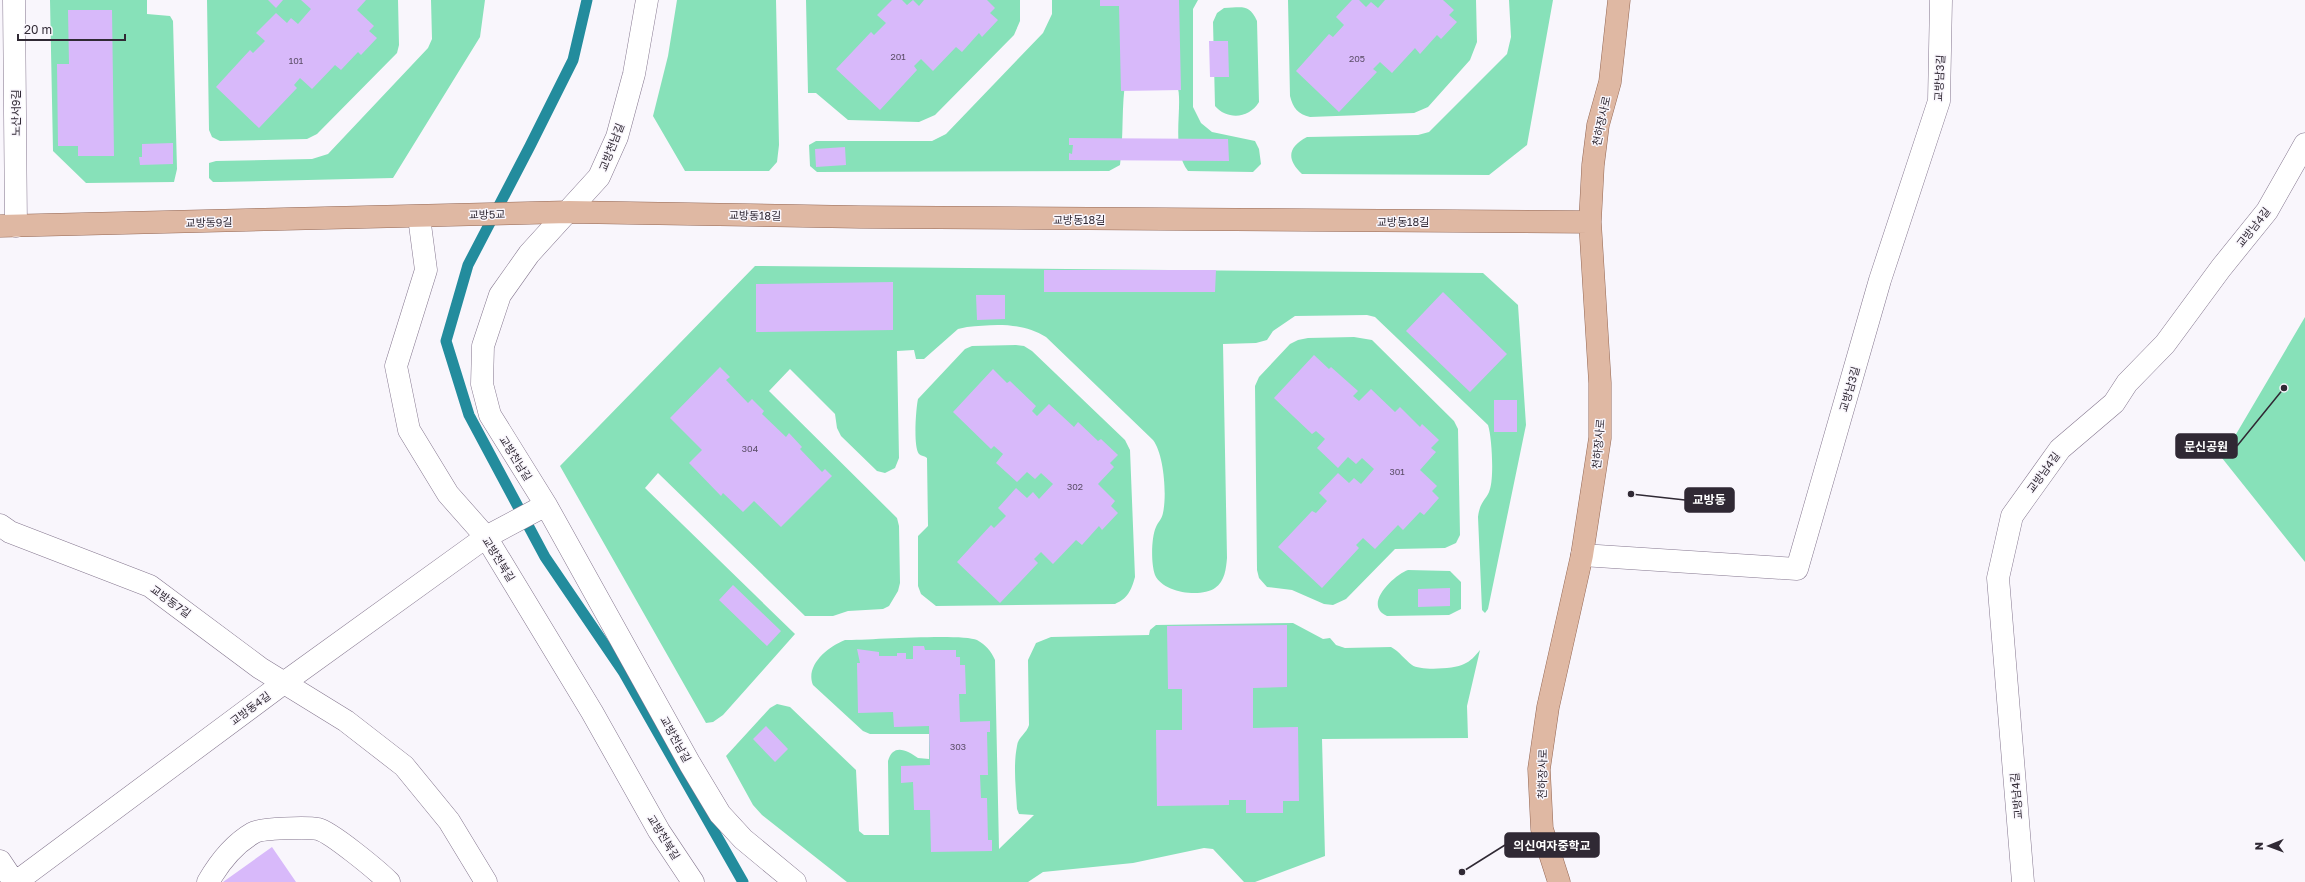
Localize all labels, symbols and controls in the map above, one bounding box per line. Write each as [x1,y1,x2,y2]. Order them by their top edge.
scale bar [18,16,125,42]
text: 20 m [24,22,52,37]
house number: 201 [890,51,906,62]
house number: 205 [1349,53,1365,64]
street label: 교방남3길 [1931,54,1947,102]
house number: 101 [289,55,304,66]
street label: 노산서9길 [9,89,22,137]
street label: 천하장사로 [1589,95,1613,147]
street label: 교방천남길 [596,121,626,173]
street label: 교방남4길 [2233,204,2273,250]
street label: 교방5교 [469,207,505,221]
street label: 교방동18길 [729,208,781,222]
street label: 교방동18길 [1053,213,1105,226]
street label: 교방동9길 [185,215,233,229]
street label: 교방동18길 [1377,215,1429,228]
street label: 교방남3길 [1836,365,1862,413]
street label: 천하장사로 [1589,418,1607,470]
street label: 교방천남길 [497,433,535,483]
callout: 문신공원 [2176,434,2237,458]
text: 문신공원 [2184,439,2228,454]
house number: 304 [742,443,759,454]
street label: 교방남4길 [2024,449,2062,495]
house number: 301 [1389,466,1405,477]
house number: 302 [1067,481,1083,492]
callout: 교방동 [1685,488,1734,512]
text: 교방동 [1692,492,1726,507]
street label: 교방천북길 [480,534,518,584]
street label: 교방동7길 [148,582,194,620]
street label: 교방동4길 [227,689,273,727]
street label: 교방천남길 [658,714,694,764]
house number: 303 [950,741,966,752]
street label: 천하장사로 [1535,749,1549,799]
street label: 교방남4길 [2007,772,2025,820]
street label: 교방천북길 [645,812,683,862]
north arrow [2249,826,2289,866]
callout: 의신여자중학교 [1505,833,1599,857]
text: 의신여자중학교 [1513,838,1591,853]
text: N [2252,842,2265,850]

